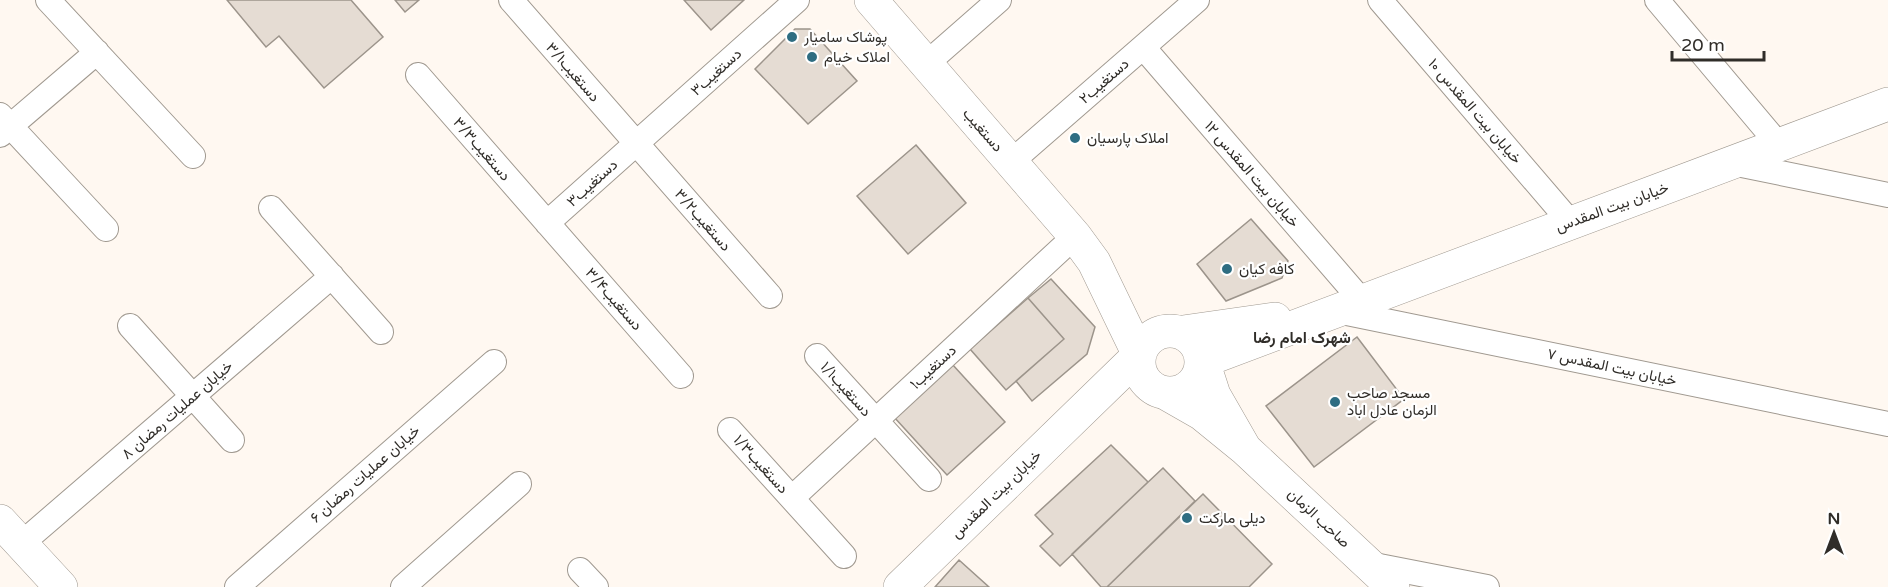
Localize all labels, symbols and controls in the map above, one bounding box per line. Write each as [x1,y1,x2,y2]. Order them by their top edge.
scale bar [1672,24,1764,62]
place label: پوشاک سامیار [803,28,887,47]
marker: پوشاک سامیار [785,30,799,44]
text: 20 m [1681,34,1725,56]
street label: ۳/۱دستغیب [542,38,604,106]
street label: دستغیب۳ [687,44,745,100]
place label: املاک خیام [824,48,890,67]
marker: املاک خیام [805,50,819,64]
street label: ۲دستغیب [1075,54,1133,108]
street label: خیابان بیت المقدس ۱۰ [1424,55,1526,168]
street label: دستغیب [959,104,1007,156]
street label: ۳/۳دستغیب [449,113,515,185]
street label: خیابان بیت المقدس ۱۲ [1200,117,1303,232]
place label: املاک پارسیان [1087,129,1168,148]
marker: املاک پارسیان [1068,131,1082,145]
street label: ۳دستغیب [563,155,621,211]
street label: خیابان بیت المقدس [1553,178,1671,237]
street label: ۳/۲دستغیب [671,185,735,255]
place label: کافه کیان [1239,260,1295,278]
marker: کافه کیان [1220,262,1234,276]
street label: ۳/۴دستغیب [582,264,646,334]
district label: شهرک امام رضا [1253,328,1351,348]
street label: دستغیب۱ [906,341,960,393]
street label: خیابان بیت المقدس ۷ [1545,344,1678,390]
street label: خیابان عملیات رمضان ۸ [118,357,236,463]
street label: دستغیب۱/۱ [817,358,875,420]
place label: مسجد صاحب الزمان عادل اباد [1347,384,1437,419]
marker: مسجد صاحب الزمان عادل اباد [1328,395,1342,409]
street label: خیابان عملیات رمضان ۶ [306,421,424,527]
street label: ۱/۳دستغیب [730,431,792,497]
street label: خیابان بیت المقدس [947,446,1046,543]
street label: صاحب الزمان [1284,485,1354,551]
north arrow [1804,503,1864,563]
place label: دیلی مارکت [1199,509,1266,528]
text: N [1828,509,1840,529]
marker: دیلی مارکت [1180,511,1194,525]

